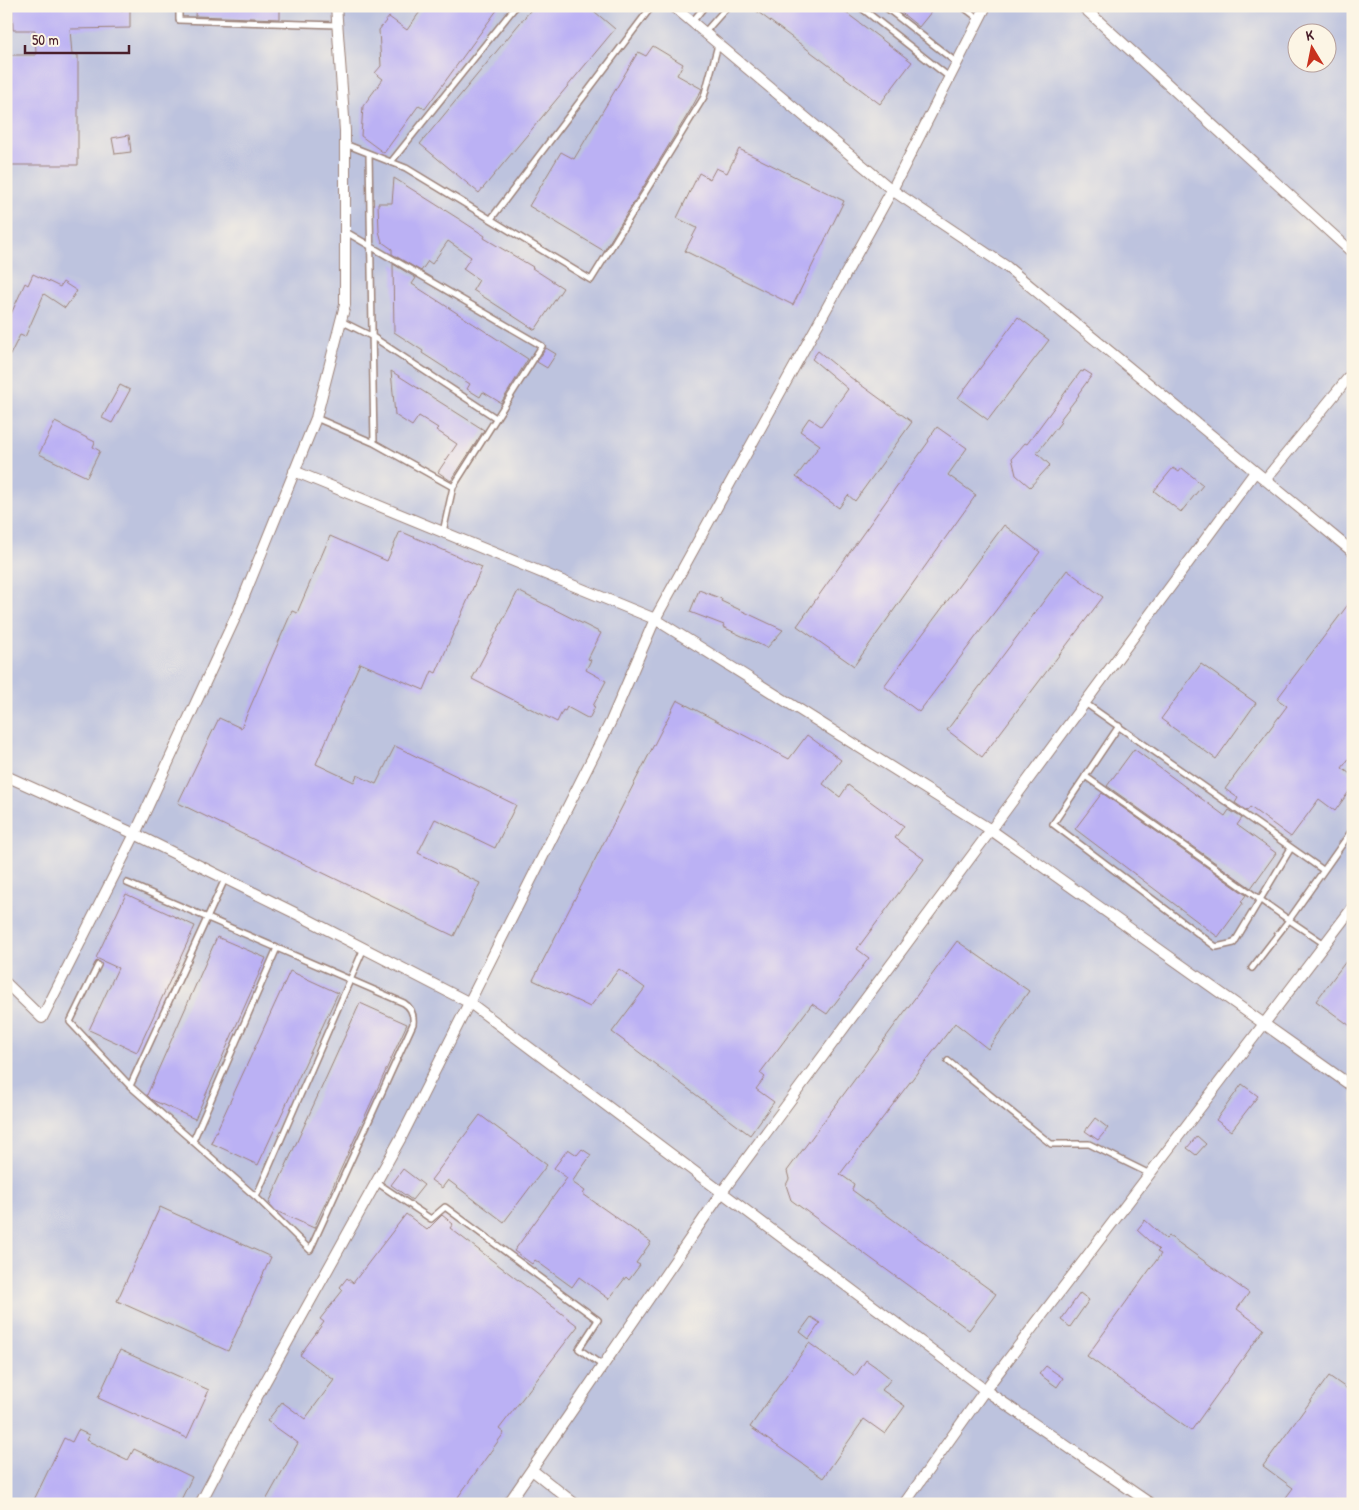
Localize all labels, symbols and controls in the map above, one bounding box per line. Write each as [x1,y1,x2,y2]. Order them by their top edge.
scale bar [25,22,129,54]
north arrow [1286,22,1336,72]
text: K [1304,25,1316,45]
text: 50 m [32,29,59,50]

